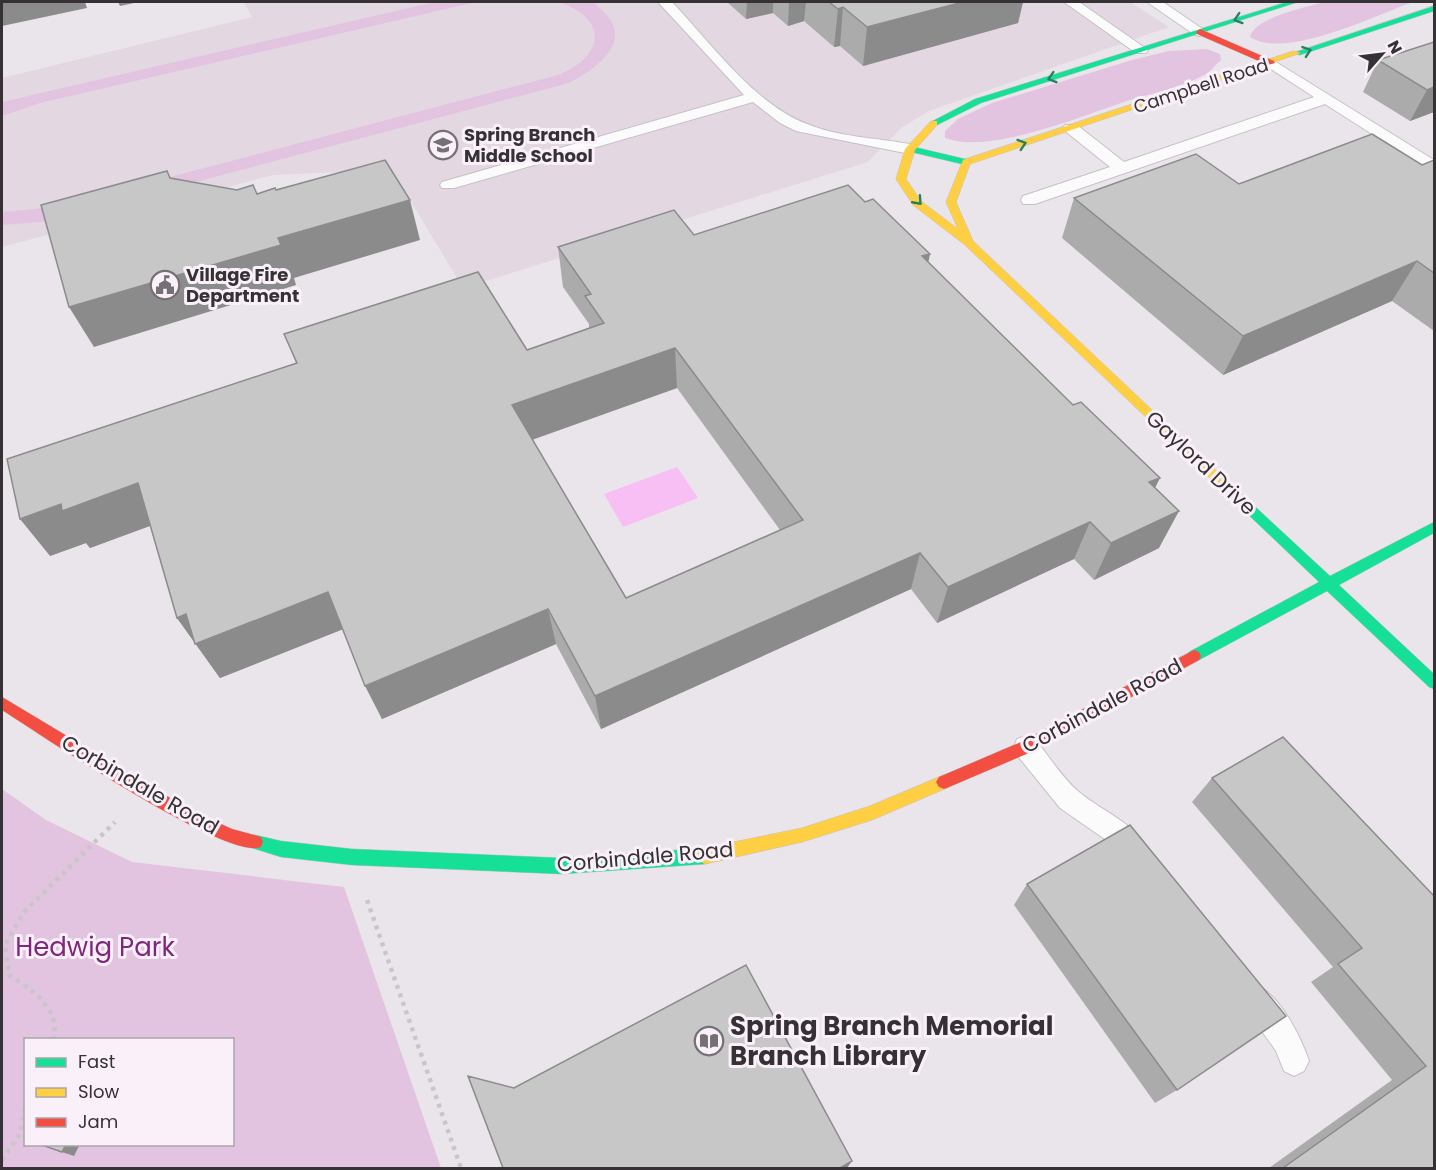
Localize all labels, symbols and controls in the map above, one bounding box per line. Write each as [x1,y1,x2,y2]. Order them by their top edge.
one-way arrow [1233,12,1244,25]
north arrow [1352,24,1412,84]
text: N [1382,36,1408,58]
one-way arrow [1301,46,1312,58]
street label: Campbell Road [1130,52,1272,119]
one-way arrow [1047,71,1058,83]
place label: Spring Branch Middle School [464,122,595,168]
school or university icon: Spring Branch Middle School [427,129,459,161]
one-way arrow [1016,139,1027,152]
one-way arrow [911,194,922,204]
place label: Village Fire Department [186,262,299,308]
public building icon: Village Fire Department [149,269,181,301]
street label: Gaylord Drive [1140,404,1263,521]
street label: Corbindale Road [1017,651,1187,760]
street label: Corbindale Road [56,728,224,841]
street label: Corbindale Road [555,834,734,879]
park label: Hedwig Park [15,929,175,965]
place label: Spring Branch Memorial Branch Library [730,1008,1053,1074]
library icon: Spring Branch Memorial Branch Library [693,1025,725,1057]
legend [24,1038,234,1146]
text: Fast [78,1049,115,1074]
text: Slow [78,1079,120,1104]
text: Jam [78,1109,118,1134]

